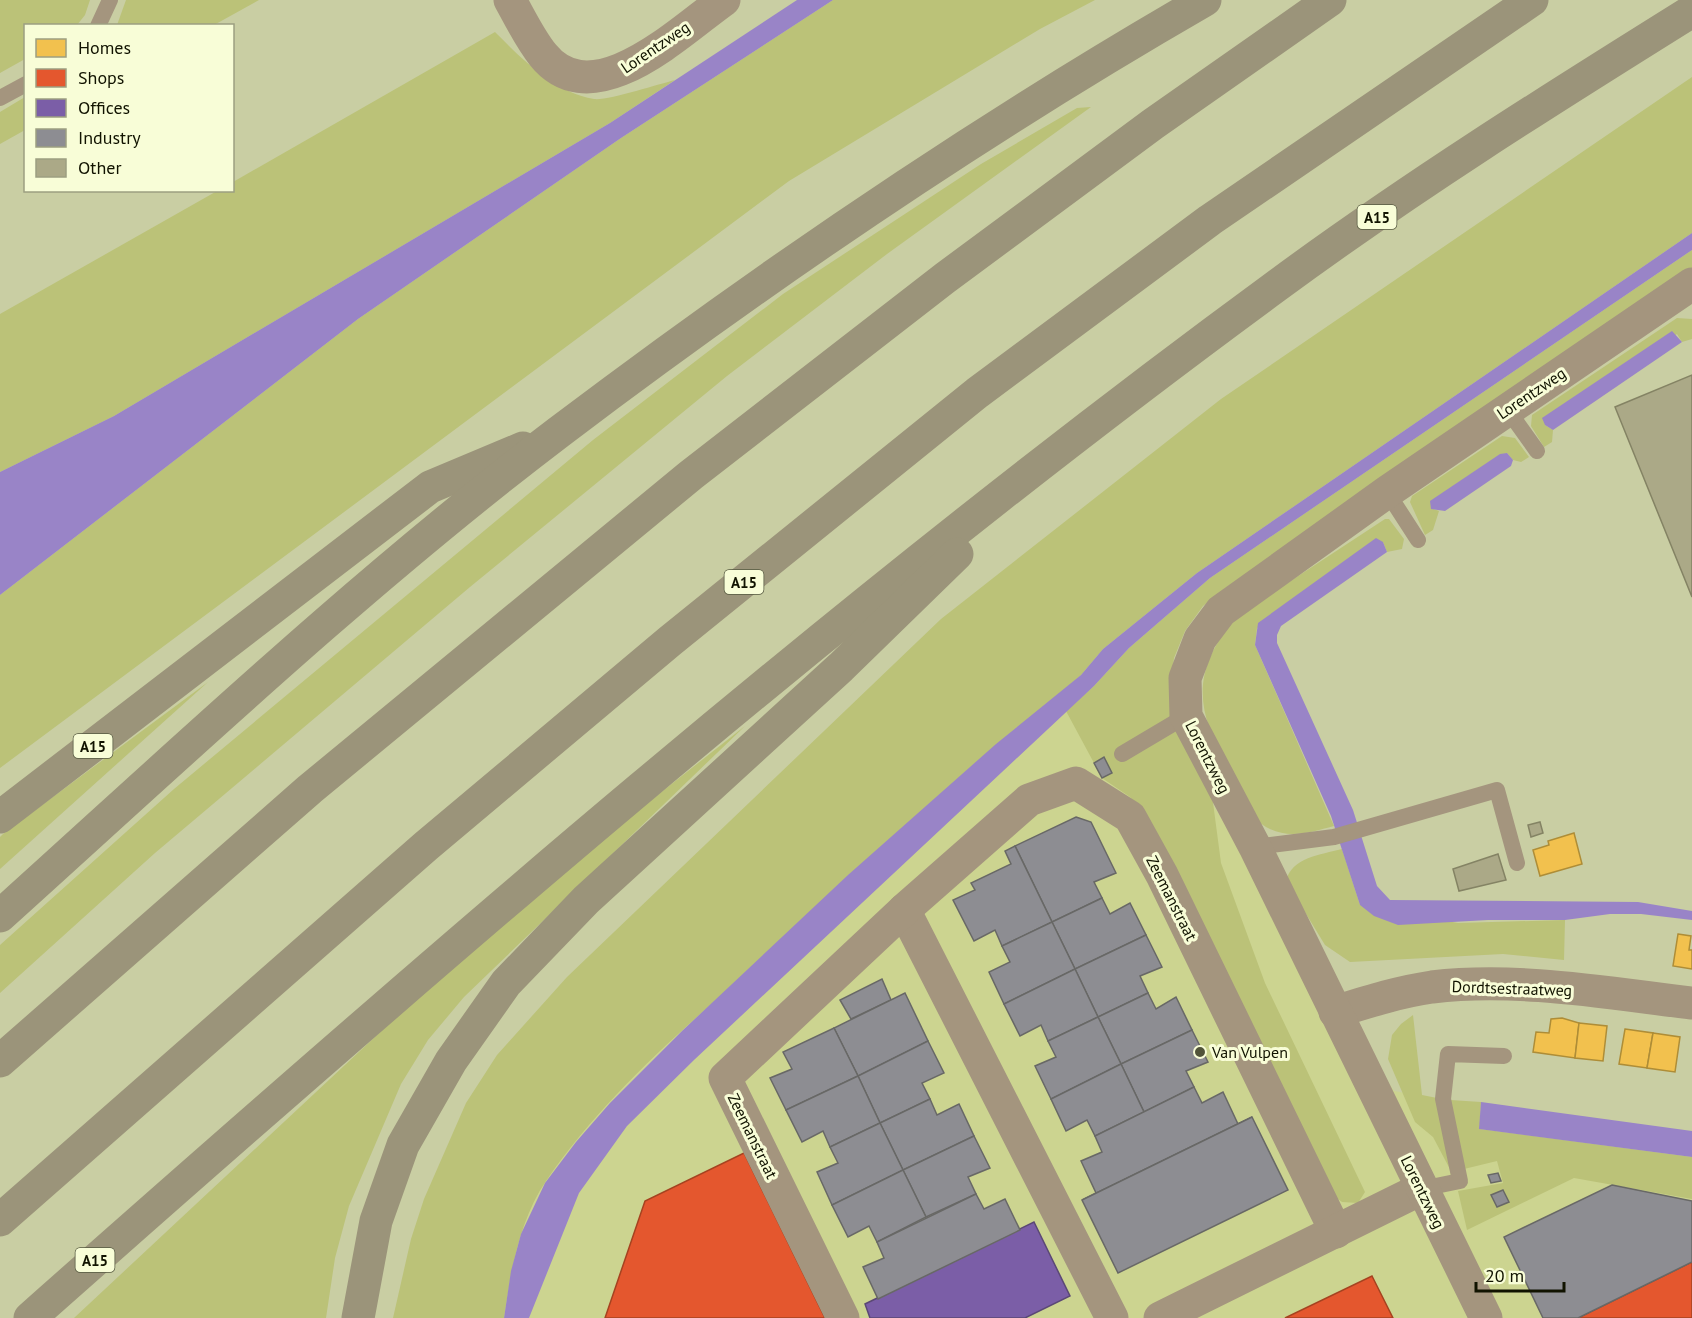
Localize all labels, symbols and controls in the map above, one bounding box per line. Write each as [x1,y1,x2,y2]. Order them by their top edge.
street label: Lorentzweg [617,17,693,77]
legend [24,24,234,192]
text: Homes [78,36,131,59]
text: Shops [78,66,124,89]
text: Offices [78,96,130,119]
text: Industry [78,126,141,149]
text: Other [78,156,122,179]
road number: A15 [1358,205,1396,229]
street label: Lorentzweg [1493,363,1569,423]
road number: A15 [724,570,764,594]
street label: Lorentzweg [1181,717,1235,797]
road number: A15 [74,734,112,758]
street label: Zeemanstraat [1142,852,1202,944]
street label: Dordtsestraatweg [1451,976,1573,1000]
place label: Van Vulpen [1211,1042,1288,1062]
marker: Van Vulpen [1193,1045,1207,1059]
street label: Zeemanstraat [724,1090,783,1182]
street label: Lorentzweg [1397,1152,1449,1232]
road number: A15 [76,1248,115,1272]
scale bar [1476,1255,1564,1293]
text: 20 m [1485,1264,1524,1287]

